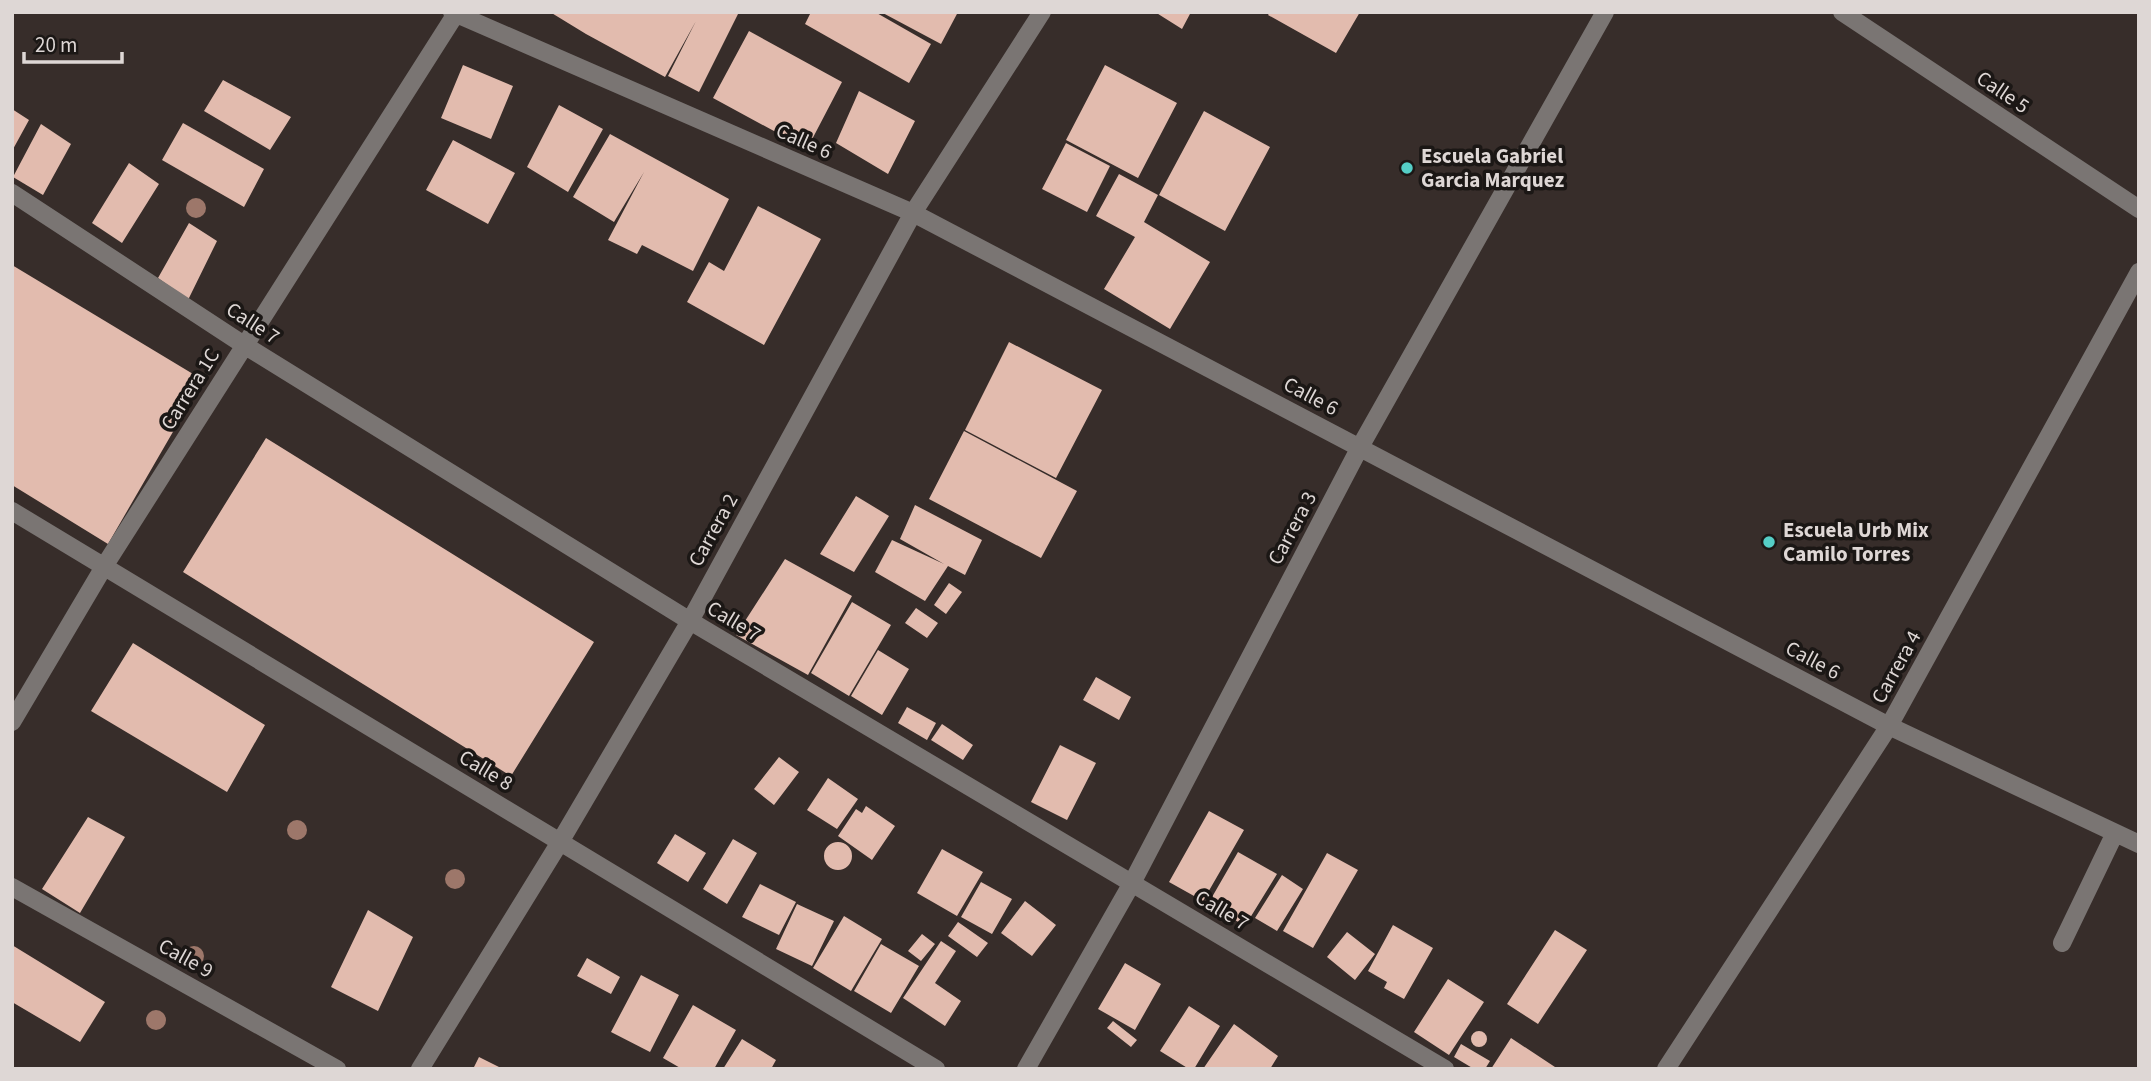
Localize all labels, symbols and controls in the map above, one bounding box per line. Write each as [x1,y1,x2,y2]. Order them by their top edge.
scale bar [24,21,122,65]
text: 20 m [35,30,77,60]
street label: Calle 5 [1970,63,2036,121]
street label: Calle 6 [771,115,837,167]
place label: Escuela Gabriel Garcia Marquez [1421,141,1564,195]
marker: Escuela Gabriel Garcia Marquez [1399,160,1415,176]
street label: Calle 7 [220,295,286,351]
street label: Carrera 1C [153,342,227,436]
street label: Calle 6 [1278,369,1344,423]
street label: Carrera 3 [1260,486,1324,570]
street label: Carrera 2 [681,488,745,572]
place label: Escuela Urb Mix Camilo Torres [1783,515,1929,569]
marker: Escuela Urb Mix Camilo Torres [1761,534,1777,550]
street label: Calle 7 [701,593,767,649]
street label: Carrera 4 [1864,625,1928,709]
street label: Calle 6 [1780,633,1846,687]
street label: Calle 8 [453,742,519,798]
street label: Calle 7 [1189,882,1255,938]
street label: Calle 9 [153,931,219,985]

